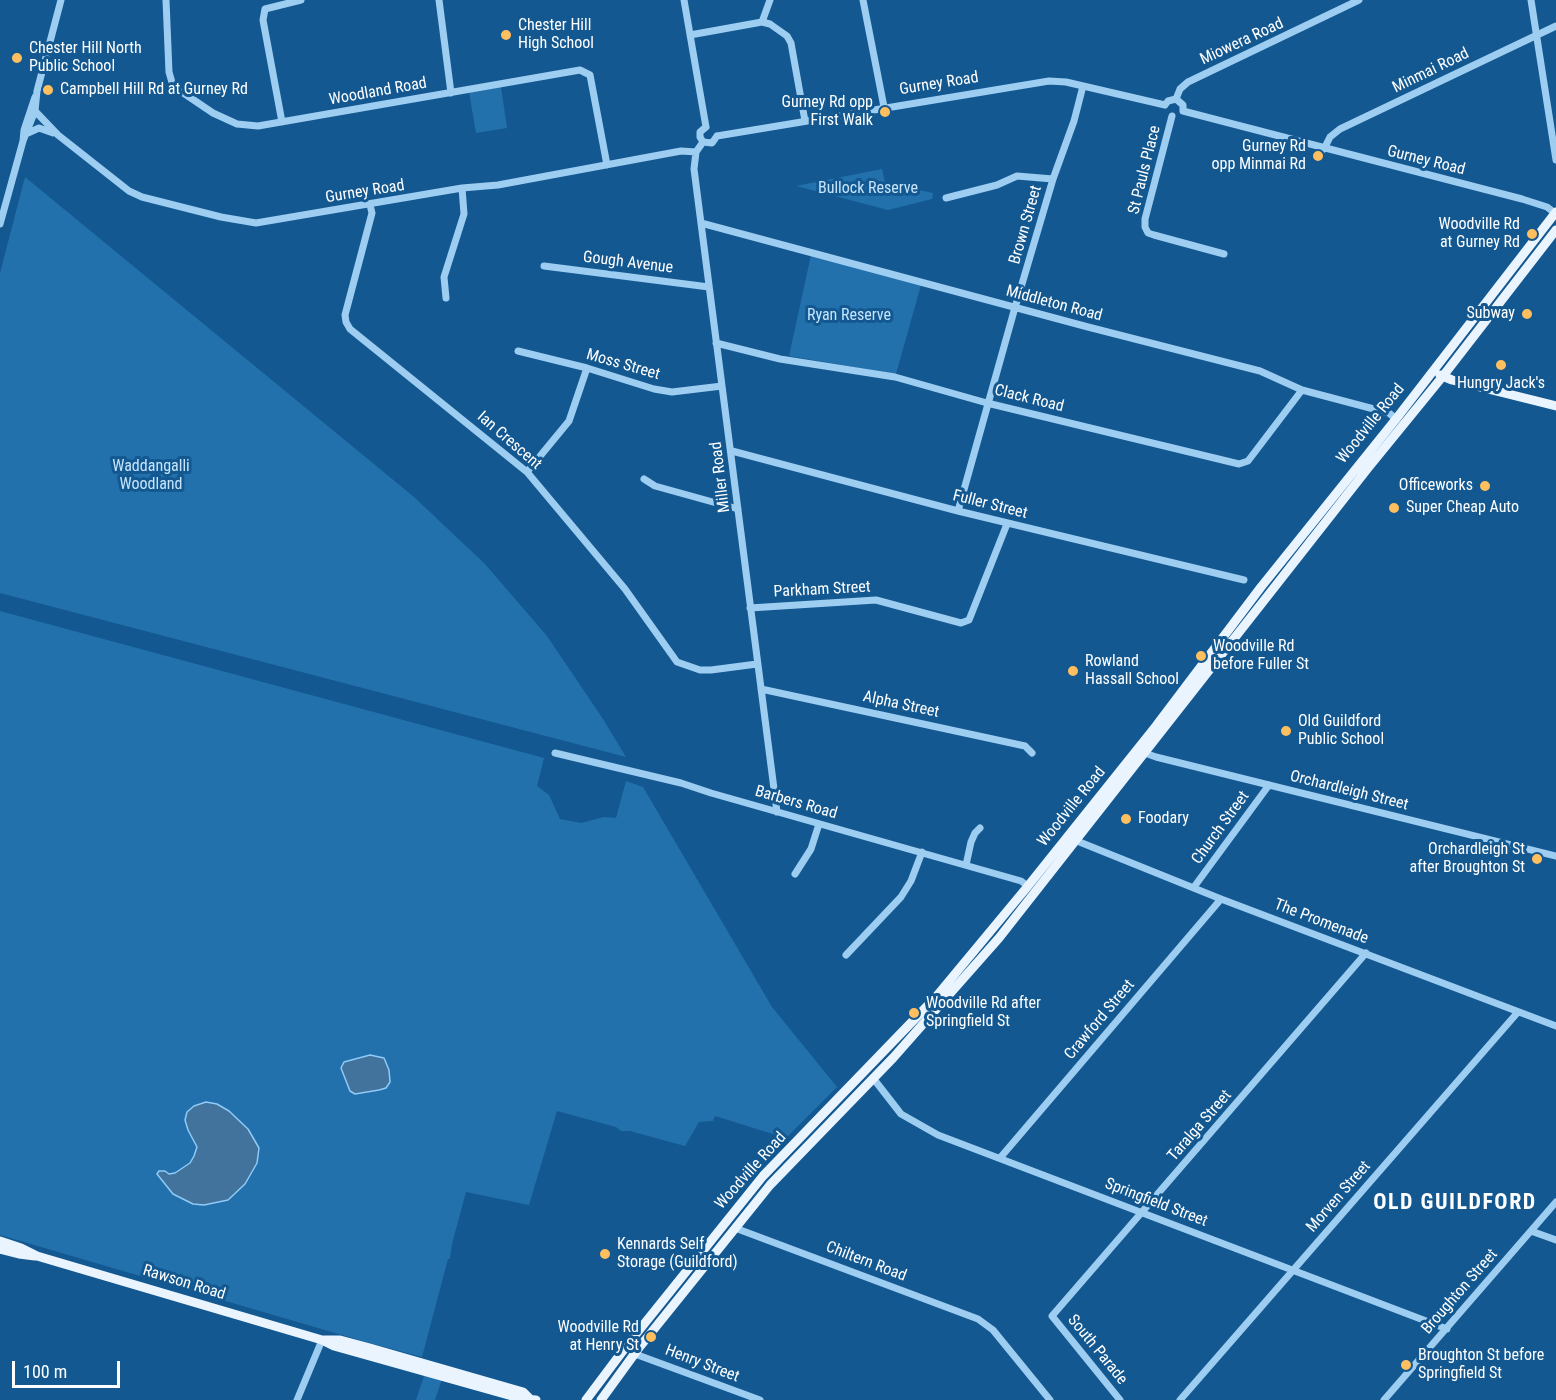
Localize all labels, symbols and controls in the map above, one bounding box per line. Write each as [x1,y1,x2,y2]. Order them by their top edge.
street label: Miowera Road [1197,14,1287,70]
place label: Chester Hill High School [518,16,594,54]
marker: Chester Hill High School [499,28,513,42]
place label: Chester Hill North Public School [29,39,142,77]
street label: Minmai Road [1390,44,1472,98]
marker: Chester Hill North Public School [10,51,24,65]
street label: Gurney Road [898,68,980,100]
street label: Woodland Road [328,74,428,110]
place label: Campbell Hill Rd at Gurney Rd [60,80,248,100]
marker: Campbell Hill Rd at Gurney Rd [41,83,55,97]
place label: Gurney Rd opp First Walk [782,93,873,131]
marker: Gurney Rd opp First Walk [878,105,892,119]
street label: St Pauls Place [1125,124,1165,216]
place label: Gurney Rd opp Minmai Rd [1212,137,1306,175]
street label: Gurney Road [1385,142,1467,180]
marker: Gurney Rd opp Minmai Rd [1311,149,1325,163]
street label: Gurney Road [324,176,406,208]
park label: Bullock Reserve [818,179,918,199]
street label: Brown Street [1006,184,1046,266]
place label: Woodville Rd at Gurney Rd [1439,215,1520,253]
marker: Woodville Rd at Gurney Rd [1525,227,1539,241]
street label: Gough Avenue [582,248,674,278]
street label: Middleton Road [1004,282,1104,326]
place label: Subway [1466,304,1515,324]
park label: Ryan Reserve [807,306,891,326]
marker: Subway [1520,307,1534,321]
street label: Moss Street [584,345,662,385]
marker: Hungry Jack's [1494,358,1508,372]
place label: Hungry Jack's [1457,374,1545,394]
street label: Woodville Road [1333,380,1409,468]
street label: Clack Road [992,381,1066,417]
street label: Ian Crescent [473,408,545,474]
street label: Miller Road [707,440,735,514]
park label: Waddangalli Woodland [112,457,190,495]
place label: Officeworks [1399,476,1473,496]
marker: Officeworks [1478,479,1492,493]
street label: Fuller Street [951,486,1029,524]
place label: Super Cheap Auto [1406,498,1519,518]
marker: Super Cheap Auto [1387,501,1401,515]
street label: Parkham Street [773,578,871,602]
place label: Woodville Rd before Fuller St [1213,637,1309,675]
marker: Woodville Rd before Fuller St [1194,649,1208,663]
place label: Rowland Hassall School [1085,652,1179,690]
marker: Rowland Hassall School [1066,664,1080,678]
street label: Alpha Street [861,688,941,722]
place label: Old Guildford Public School [1298,712,1384,750]
marker: Old Guildford Public School [1279,724,1293,738]
street label: Woodville Road [1034,763,1110,851]
street label: Orchardleigh Street [1288,767,1410,815]
street label: Barbers Road [753,782,839,824]
street label: Church Street [1188,788,1254,868]
place label: Foodary [1138,809,1189,829]
marker: Foodary [1119,812,1133,826]
place label: Orchardleigh St after Broughton St [1410,840,1525,878]
marker: Orchardleigh St after Broughton St [1530,852,1544,866]
street label: The Promenade [1271,895,1371,949]
street label: Crawford Street [1061,976,1139,1064]
place label: Woodville Rd after Springfield St [926,994,1041,1032]
marker: Woodville Rd after Springfield St [907,1006,921,1020]
street label: Taralga Street [1164,1087,1236,1165]
street label: Woodville Road [711,1128,791,1214]
street label: Morven Street [1303,1157,1375,1237]
street label: Springfield Street [1102,1175,1210,1231]
district label: OLD GUILDFORD [1373,1190,1537,1216]
place label: Kennards Self Storage (Guildford) [617,1235,738,1273]
street label: Chiltern Road [823,1238,909,1286]
street label: Broughton Street [1418,1246,1502,1338]
marker: Kennards Self Storage (Guildford) [598,1247,612,1261]
street label: Rawson Road [140,1261,228,1305]
street label: South Parade [1063,1311,1131,1389]
place label: Woodville Rd at Henry St [558,1318,639,1356]
marker: Woodville Rd at Henry St [644,1330,658,1344]
street label: Henry Street [662,1341,742,1387]
place label: Broughton St before Springfield St [1418,1346,1544,1384]
scale bar [15,1349,123,1387]
marker: Broughton St before Springfield St [1399,1358,1413,1372]
text: 100 m [23,1361,67,1382]

